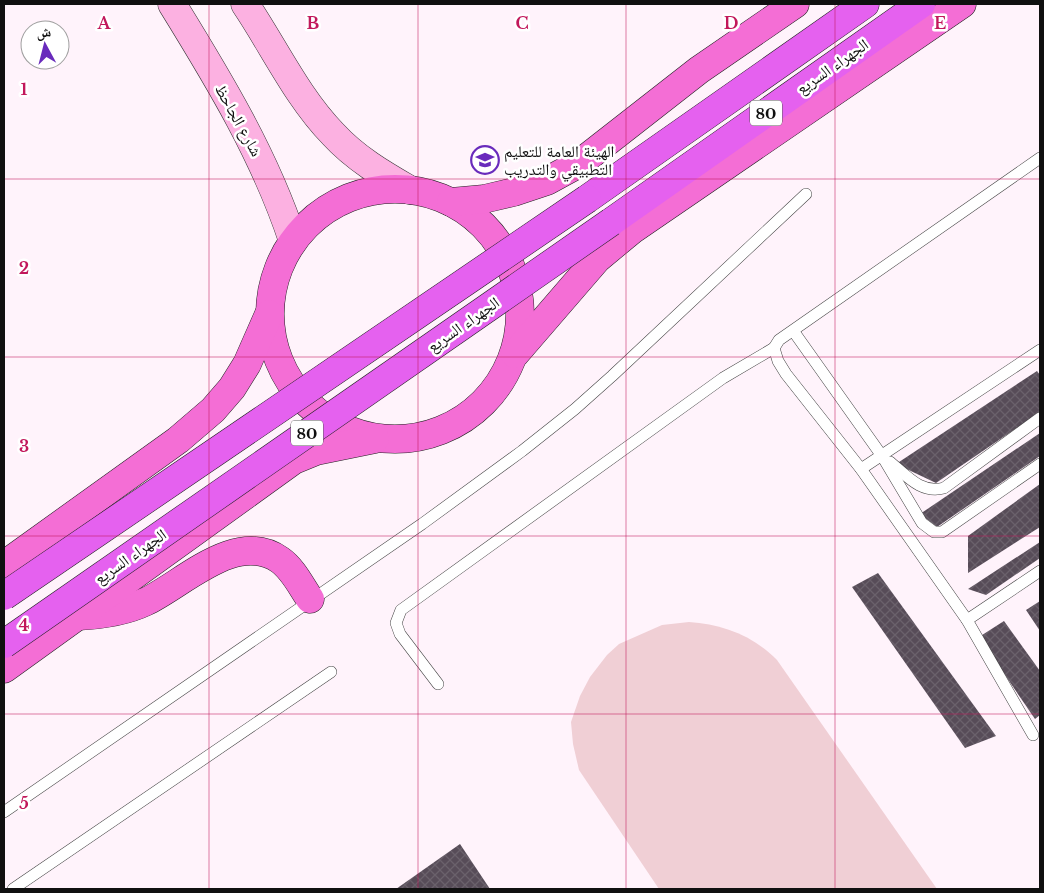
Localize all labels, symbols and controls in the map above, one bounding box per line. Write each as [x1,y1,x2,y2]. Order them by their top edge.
text: A [97,13,112,33]
text: B [307,13,320,33]
text: C [515,13,529,33]
text: D [724,13,738,33]
text: E [934,13,946,33]
north arrow [20,20,70,70]
text: ش [35,22,52,42]
street label: الجهراء السريع [792,34,872,99]
text: 1 [21,79,28,99]
street label: شارع الجاحظ [210,80,267,160]
road number: 80 [750,100,782,126]
place label: الهيئة العامة للتعليم التطبيقي والتدريب [504,141,614,182]
school or university icon: الهيئة العامة للتعليم التطبيقي والتدريب [470,145,500,175]
text: 2 [19,258,29,278]
street label: الجهراء السريع [423,292,503,357]
road number: 80 [291,420,323,446]
text: 3 [19,436,29,456]
street label: الجهراء السريع [90,524,170,589]
text: 4 [19,615,29,635]
text: 5 [19,793,29,813]

